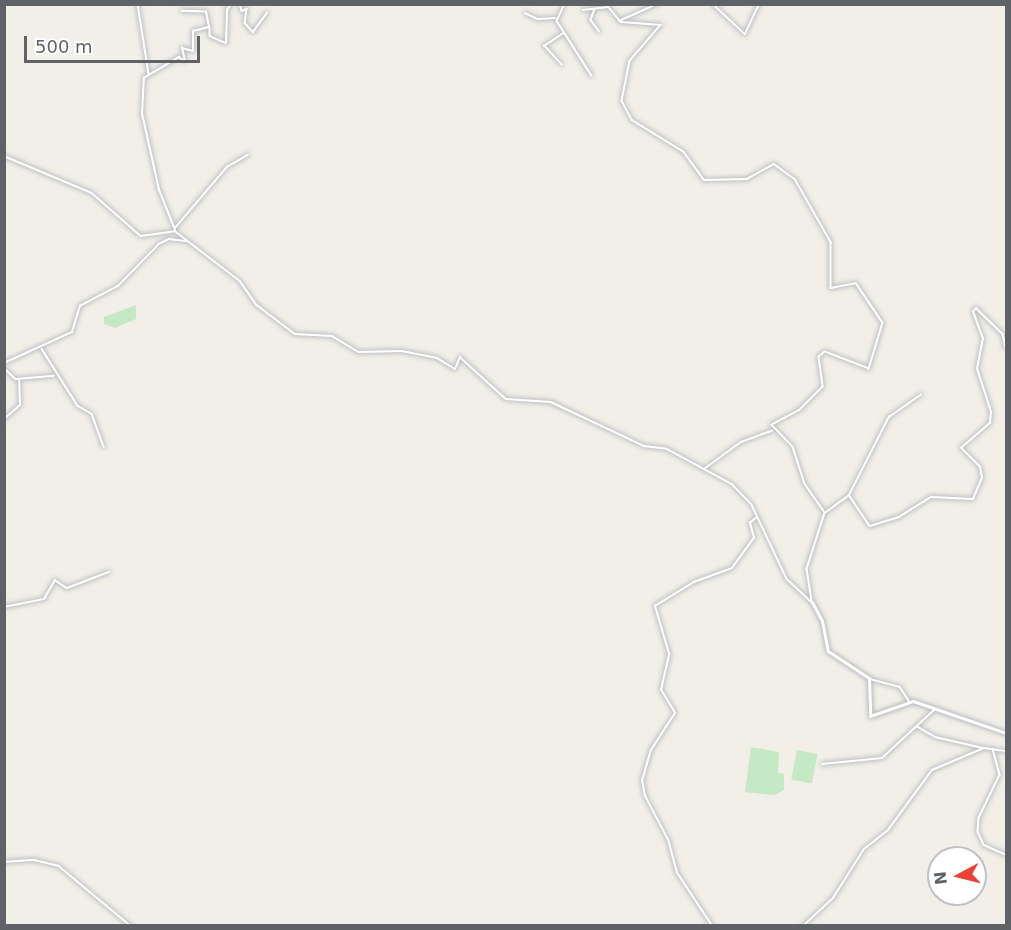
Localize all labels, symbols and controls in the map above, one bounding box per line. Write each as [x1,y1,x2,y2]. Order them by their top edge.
scale bar [27,24,202,62]
text: 500 m [35,36,93,57]
north arrow [927,846,987,906]
text: N [930,870,951,886]

